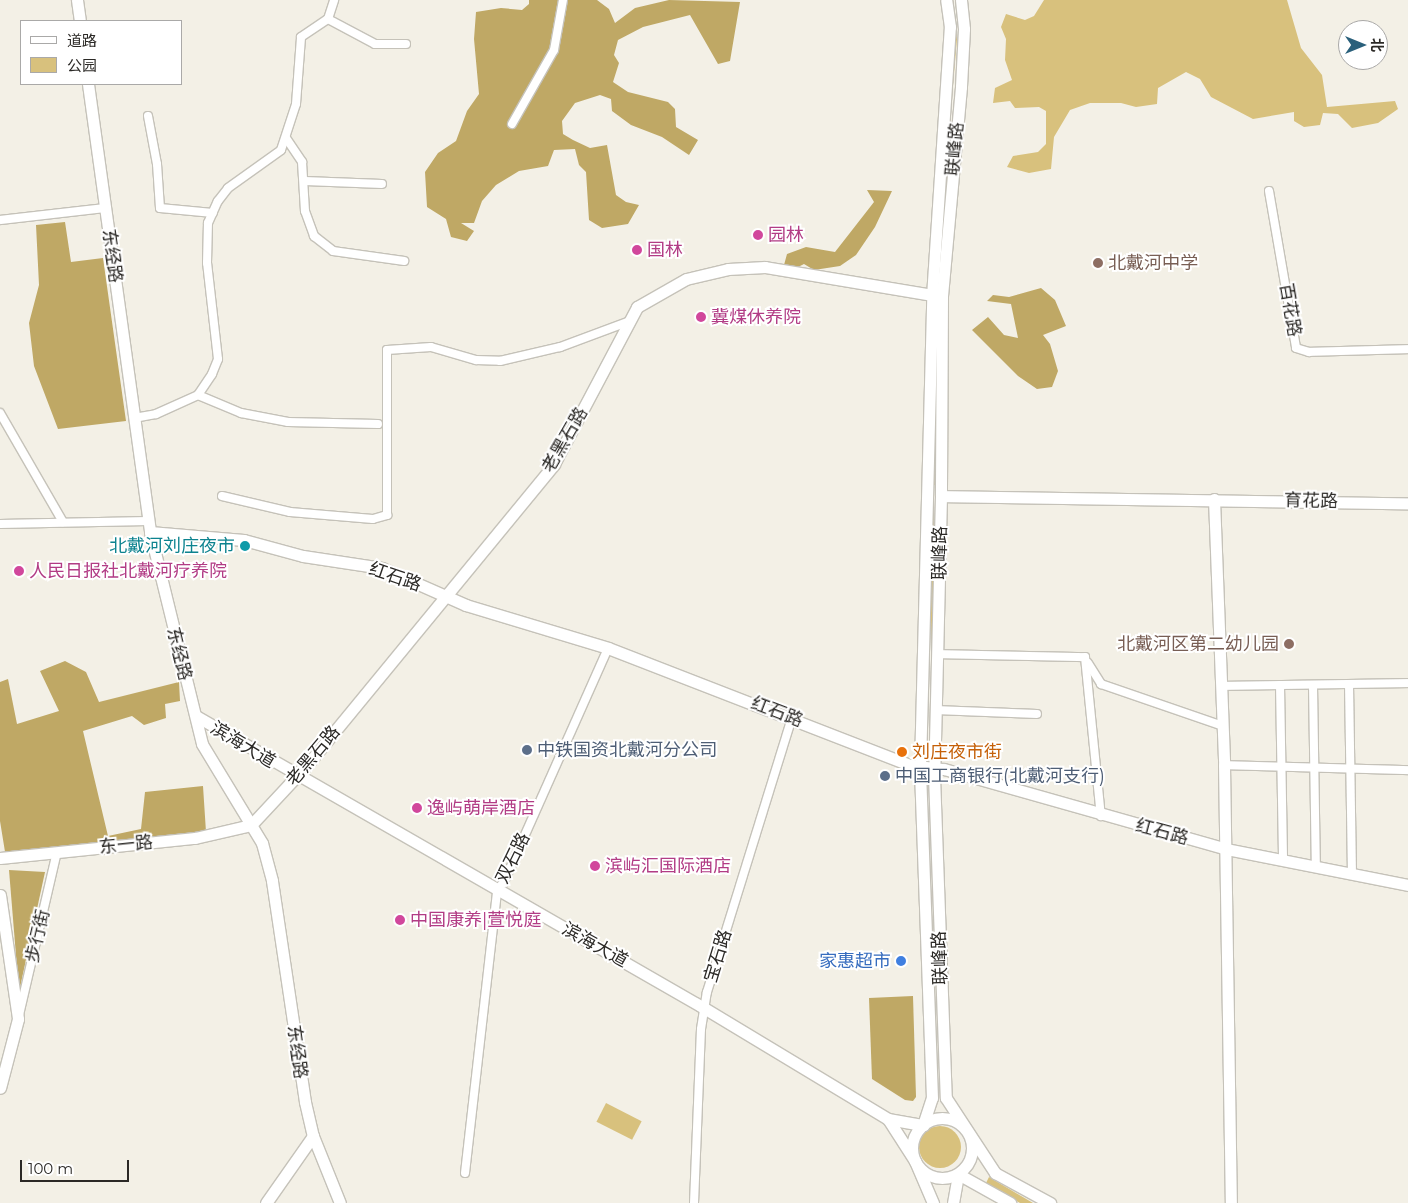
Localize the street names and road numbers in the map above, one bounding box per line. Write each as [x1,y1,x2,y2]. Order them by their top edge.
street label: 联峰路 [942,121,968,177]
street label: 东经路 [98,228,126,284]
street label: 百花路 [1275,282,1305,338]
street label: 老黑石路 [538,403,592,477]
street label: 育花路 [1284,490,1338,512]
street label: 联峰路 [929,526,951,580]
street label: 红石路 [366,558,424,596]
street label: 东经路 [162,625,196,683]
street label: 红石路 [748,692,806,732]
street label: 滨海大道 [207,717,279,773]
street label: 老黑石路 [282,721,344,791]
street label: 红石路 [1133,815,1191,849]
street label: 双石路 [491,829,535,887]
street label: 东一路 [98,831,154,859]
street label: 步行街 [21,907,55,965]
street label: 滨海大道 [558,918,632,972]
street label: 宝石路 [700,927,736,985]
street label: 联峰路 [928,931,952,985]
street label: 东经路 [283,1024,311,1080]

